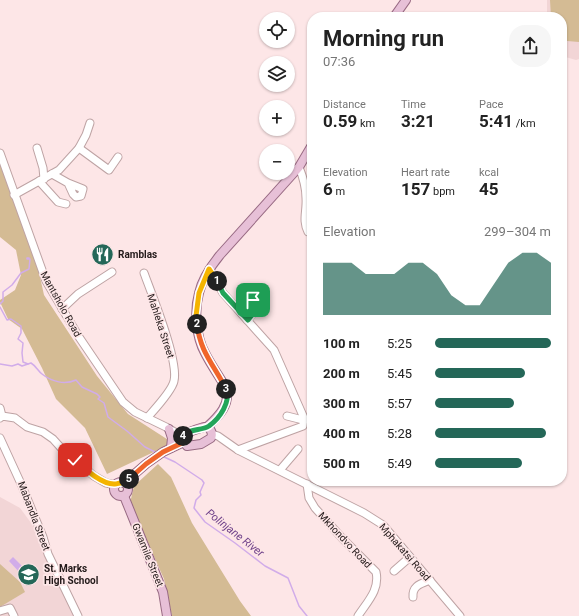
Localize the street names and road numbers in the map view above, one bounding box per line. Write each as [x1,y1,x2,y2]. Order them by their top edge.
street label: Mantsholo Road [39,269,83,339]
street label: Mahleka Street [145,293,177,359]
street label: Mabandla Street [16,480,52,552]
street label: Mkhondvo Road [316,510,374,570]
street label: Mphakatsi Road [377,521,433,583]
street label: Gwamile Street [130,522,166,588]

